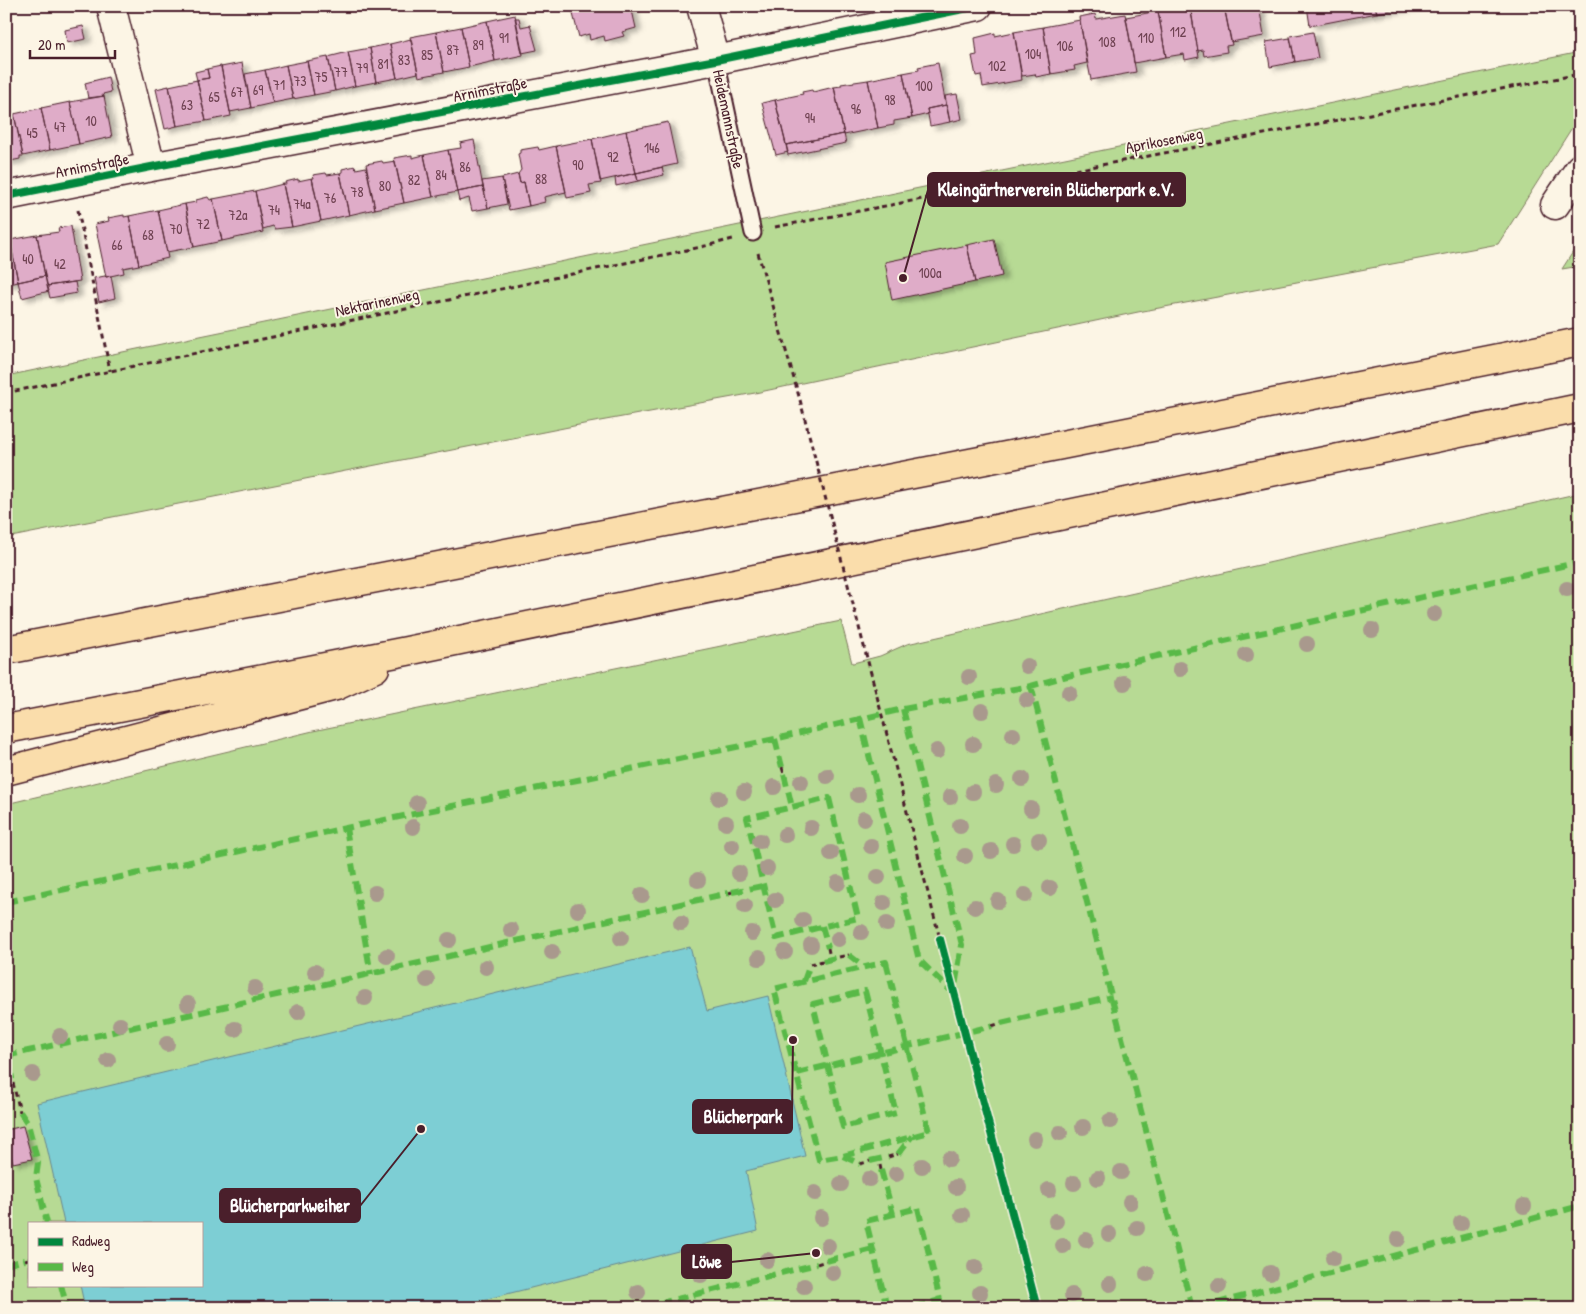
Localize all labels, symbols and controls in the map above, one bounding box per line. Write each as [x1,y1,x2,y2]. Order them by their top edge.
house number: 112 [1170,22,1187,41]
scale bar [30,28,115,60]
house number: 91 [499,28,509,47]
house number: 110 [1138,28,1154,47]
house number: 108 [1098,32,1116,51]
text: 20 m [38,34,65,55]
house number: 89 [472,35,484,54]
house number: 106 [1057,36,1074,55]
house number: 87 [447,40,460,59]
house number: 104 [1025,44,1041,63]
house number: 85 [421,45,433,64]
house number: 83 [398,50,410,69]
house number: 81 [377,54,389,73]
house number: 102 [988,56,1006,75]
house number: 79 [356,58,368,77]
house number: 77 [334,62,348,81]
house number: 75 [315,67,328,86]
street label: Heidemannstraße [708,68,750,171]
house number: 73 [293,71,307,90]
street label: Arnimstraße [451,71,529,107]
house number: 71 [273,75,285,94]
house number: 100 [915,76,933,95]
house number: 69 [253,80,263,99]
house number: 67 [231,82,243,101]
house number: 65 [208,87,220,106]
house number: 98 [884,90,896,109]
house number: 63 [181,95,193,114]
house number: 96 [851,99,862,118]
house number: 94 [805,108,815,127]
house number: 10 [85,111,97,130]
house number: 47 [54,117,66,136]
street label: Aprikosenweg [1124,122,1204,158]
house number: 45 [26,123,38,142]
house number: 146 [644,138,660,157]
street label: Arnimstraße [53,147,131,183]
house number: 92 [607,147,619,166]
house number: 90 [572,155,584,174]
house number: 86 [459,157,471,176]
house number: 84 [435,165,447,184]
house number: 88 [535,169,547,188]
house number: 82 [408,170,421,189]
callout: Kleingärtnerverein Blücherpark e.V. [928,173,1185,206]
house number: 80 [379,176,391,195]
text: Kleingärtnerverein Blücherpark e.V. [938,177,1175,203]
house number: 78 [351,182,364,201]
house number: 76 [324,188,337,207]
house number: 74a [293,194,311,213]
house number: 74 [268,200,280,219]
house number: 72a [229,205,248,224]
house number: 72 [196,214,210,233]
house number: 70 [169,219,183,238]
house number: 68 [142,225,154,244]
house number: 66 [111,235,123,254]
house number: 40 [22,249,34,268]
house number: 42 [54,254,66,273]
house number: 100a [918,263,942,282]
street label: Nektarinenweg [333,282,421,322]
callout: Blücherpark [693,1100,792,1133]
text: Blücherpark [704,1104,783,1130]
callout: Blücherparkweiher [220,1189,360,1222]
text: Blücherparkweiher [230,1193,350,1219]
legend [28,1222,202,1286]
text: Radweg [72,1230,110,1251]
callout: Löwe [682,1245,731,1278]
text: Löwe [692,1249,723,1274]
text: Weg [72,1256,94,1277]

